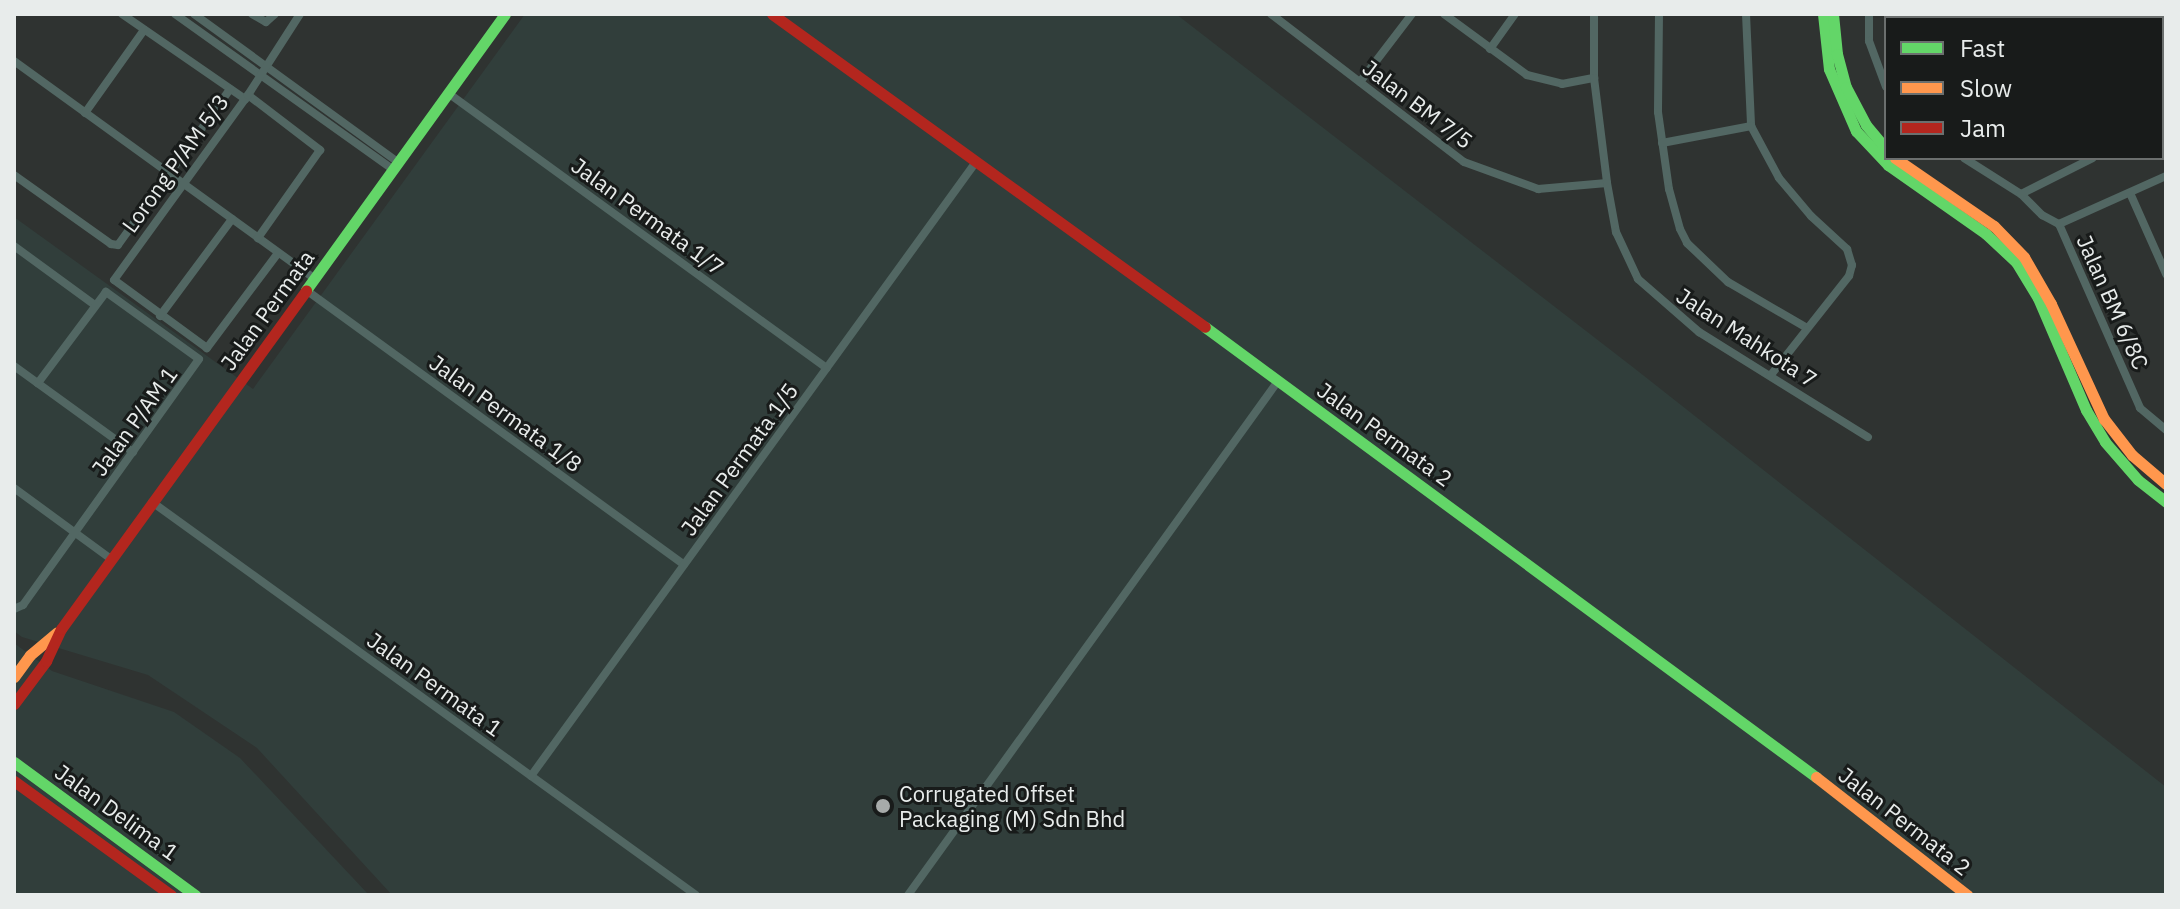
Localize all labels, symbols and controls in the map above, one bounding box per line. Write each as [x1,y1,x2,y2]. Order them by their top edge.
legend [1884,16,2164,160]
text: Fast [1960,32,2005,64]
street label: Jalan BM 7/5 [1358,54,1478,154]
text: Slow [1960,72,2012,104]
street label: Lorong P/AM 5/3 [116,89,234,237]
text: Jam [1960,112,2006,144]
street label: Jalan Permata 1/7 [567,152,729,280]
street label: Jalan BM 6/8C [2072,231,2154,373]
street label: Jalan Permata [215,245,319,375]
street label: Jalan Mahkota 7 [1672,282,1822,392]
street label: Jalan Permata 1/8 [425,349,587,477]
street label: Jalan P/AM 1 [86,361,182,481]
street label: Jalan Permata 2 [1312,376,1458,492]
street label: Jalan Permata 1/5 [675,378,803,540]
street label: Jalan Permata 1 [362,626,508,742]
street label: Jalan Delima 1 [50,758,184,866]
street label: Jalan Permata 2 [1834,761,1976,881]
place label: Corrugated Offset Packaging (M) Sdn Bhd [899,780,1125,832]
marker: Corrugated Offset Packaging (M) Sdn Bhd [874,797,892,815]

